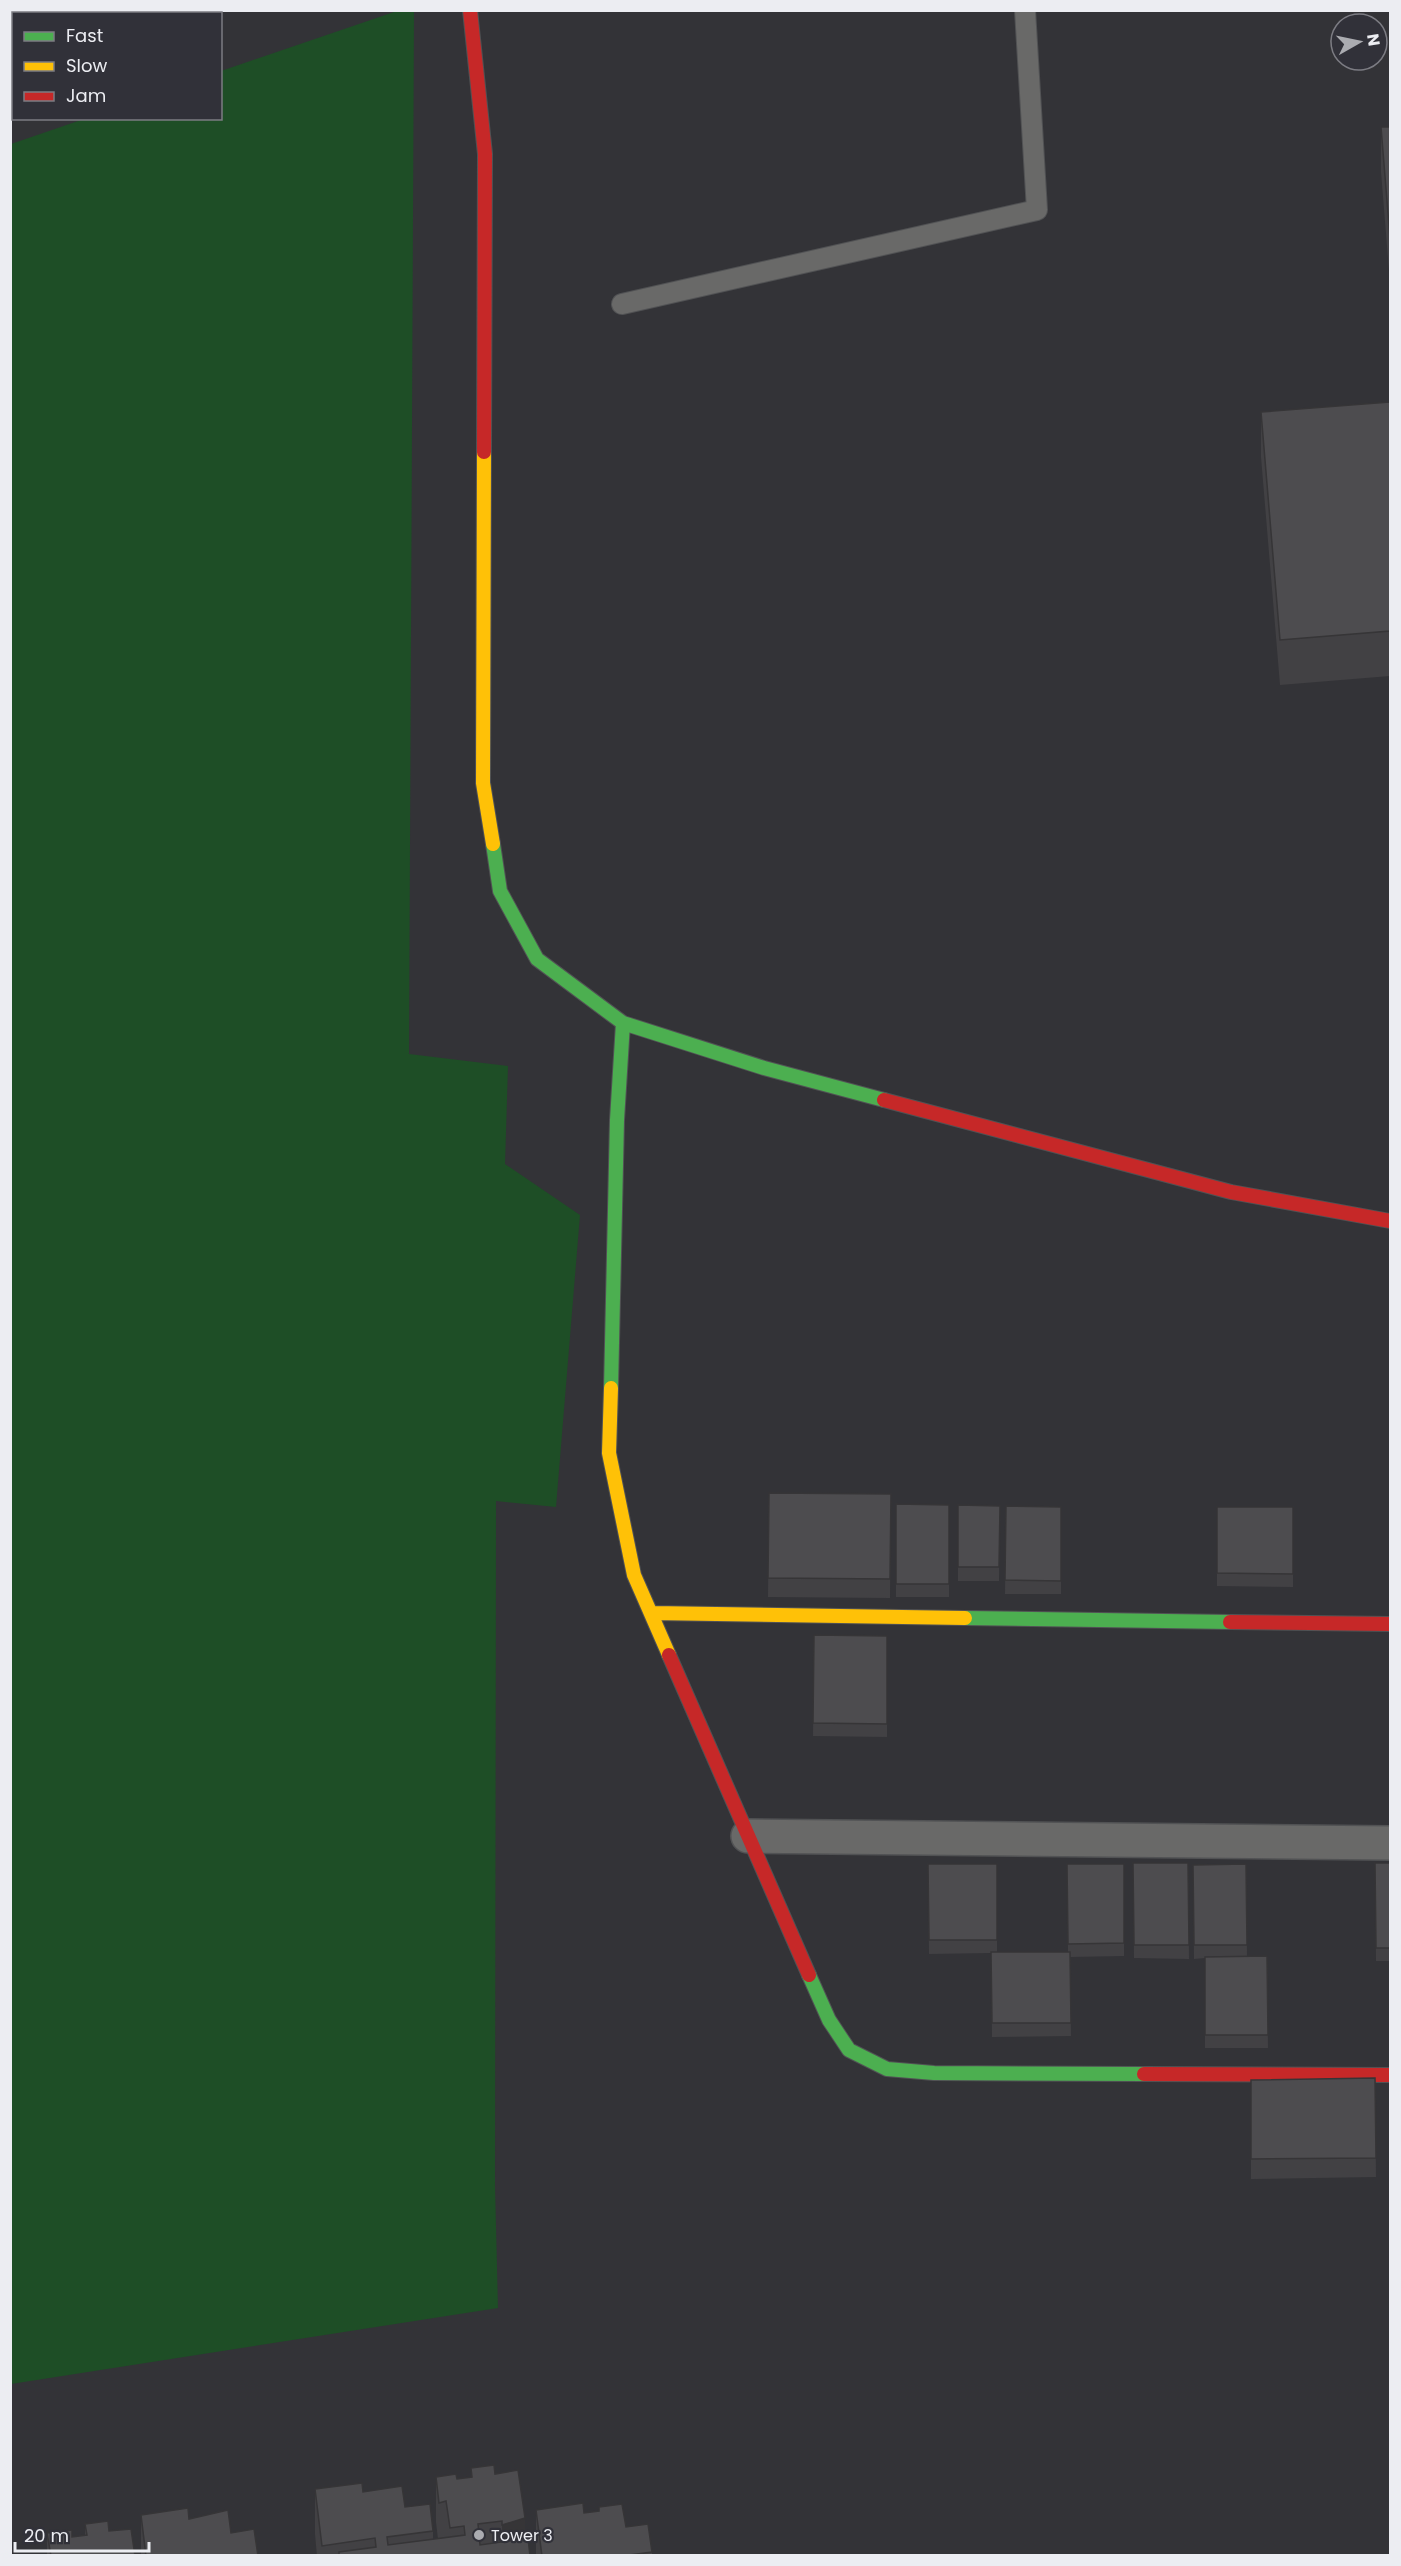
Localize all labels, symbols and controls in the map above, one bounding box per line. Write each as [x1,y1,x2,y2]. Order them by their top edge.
legend [12,12,222,120]
north arrow [1329,12,1389,72]
text: Fast [66,23,103,48]
text: N [1361,32,1386,47]
text: Slow [66,53,108,78]
text: Jam [66,83,106,108]
scale bar [15,2515,148,2553]
text: 20 m [24,2523,69,2548]
place label: Tower 3 [491,2524,553,2547]
marker: Tower 3 [472,2528,486,2542]

